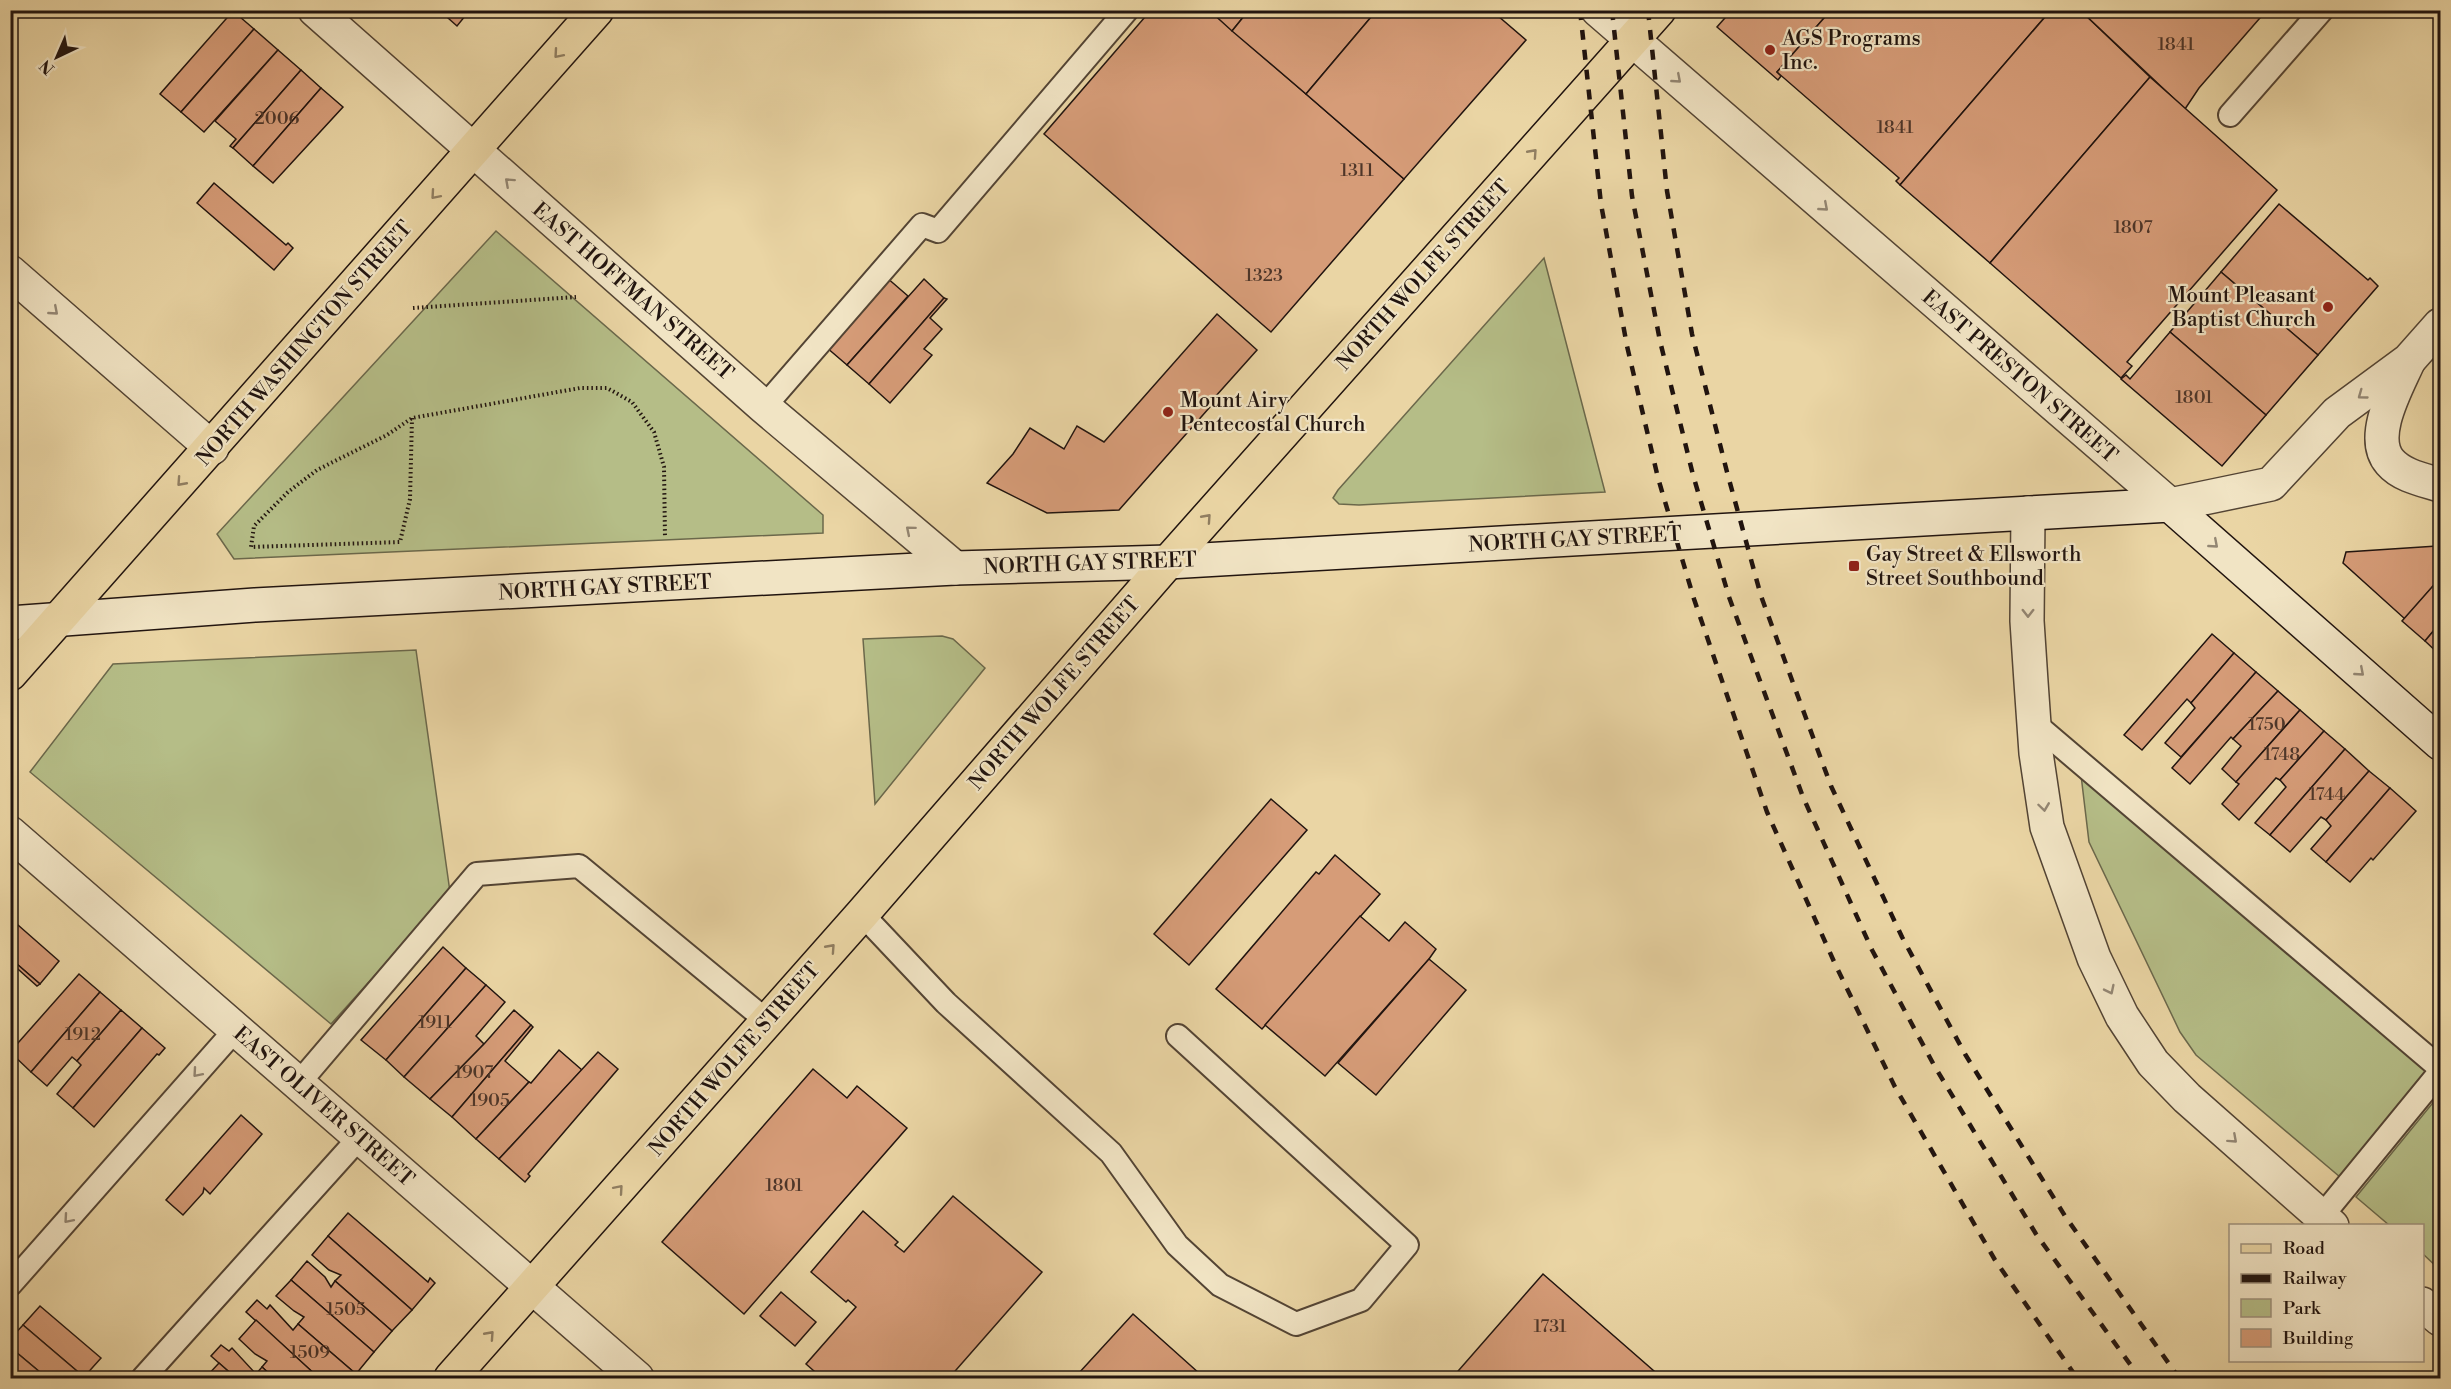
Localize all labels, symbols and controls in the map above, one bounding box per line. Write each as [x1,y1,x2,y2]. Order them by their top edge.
place label: AGS Programs Inc. [1781,26,1921,76]
north arrow [27,27,87,87]
house number: 1841 [2157,33,2195,56]
marker: AGS Programs Inc. [1763,43,1777,57]
one-way arrow [554,48,565,58]
text: N [36,55,59,79]
one-way arrow [1670,72,1681,83]
house number: 2006 [254,107,300,130]
house number: 1841 [1876,116,1914,139]
one-way arrow [1526,149,1537,160]
house number: 1311 [1340,159,1374,182]
street label: NORTH WOLFE STREET [1331,175,1516,376]
one-way arrow [505,178,516,189]
one-way arrow [431,188,442,199]
street label: EAST HOFFMAN STREET [526,197,739,386]
one-way arrow [1818,199,1829,210]
street label: NORTH WASHINGTON STREET [191,216,418,472]
house number: 1807 [2113,216,2153,239]
house number: 1323 [1245,264,1283,287]
place label: Mount Pleasant Baptist Church [2168,283,2317,333]
street label: EAST PRESTON STREET [1916,285,2123,469]
marker: Mount Pleasant Baptist Church [2321,300,2335,314]
one-way arrow [48,304,58,315]
house number: 1801 [2175,386,2213,409]
place label: Mount Airy Pentecostal Church [1180,388,1366,438]
one-way arrow [2357,388,2368,399]
marker: Mount Airy Pentecostal Church [1161,405,1175,419]
one-way arrow [177,476,188,486]
one-way arrow [1200,514,1211,525]
street label: NORTH GAY STREET [1468,521,1683,559]
one-way arrow [906,526,917,537]
one-way arrow [2207,537,2218,548]
place label: Gay Street & Ellsworth Street Southbound [1866,542,2082,592]
street label: NORTH GAY STREET [983,547,1197,581]
marker: Gay Street & Ellsworth Street Southbound [1847,559,1861,573]
street label: NORTH GAY STREET [498,569,713,607]
street label: NORTH WOLFE STREET [964,591,1146,796]
one-way arrow [2022,609,2034,618]
one-way arrow [2353,665,2364,676]
house number: 1750 [2248,713,2286,736]
house number: 1748 [2264,743,2300,766]
house number: 1744 [2309,783,2346,806]
one-way arrow [2038,803,2050,812]
one-way arrow [824,944,835,955]
street label: NORTH WOLFE STREET [644,957,826,1162]
one-way arrow [2102,984,2114,995]
house number: 1911 [418,1011,452,1034]
street label: EAST OLIVER STREET [228,1021,419,1193]
house number: 1912 [65,1023,101,1046]
house number: 1907 [455,1061,493,1084]
one-way arrow [193,1066,204,1077]
house number: 1905 [470,1089,510,1112]
one-way arrow [2226,1132,2237,1143]
house number: 1801 [765,1174,803,1197]
one-way arrow [612,1185,623,1196]
one-way arrow [64,1212,75,1223]
legend [2229,1224,2424,1362]
text: Road [2283,1237,2326,1260]
text: Railway [2283,1267,2347,1290]
text: Park [2283,1297,2322,1320]
house number: 1505 [326,1298,366,1321]
house number: 1731 [1533,1315,1567,1338]
text: Building [2282,1327,2354,1350]
one-way arrow [483,1331,494,1342]
house number: 1509 [290,1341,330,1364]

